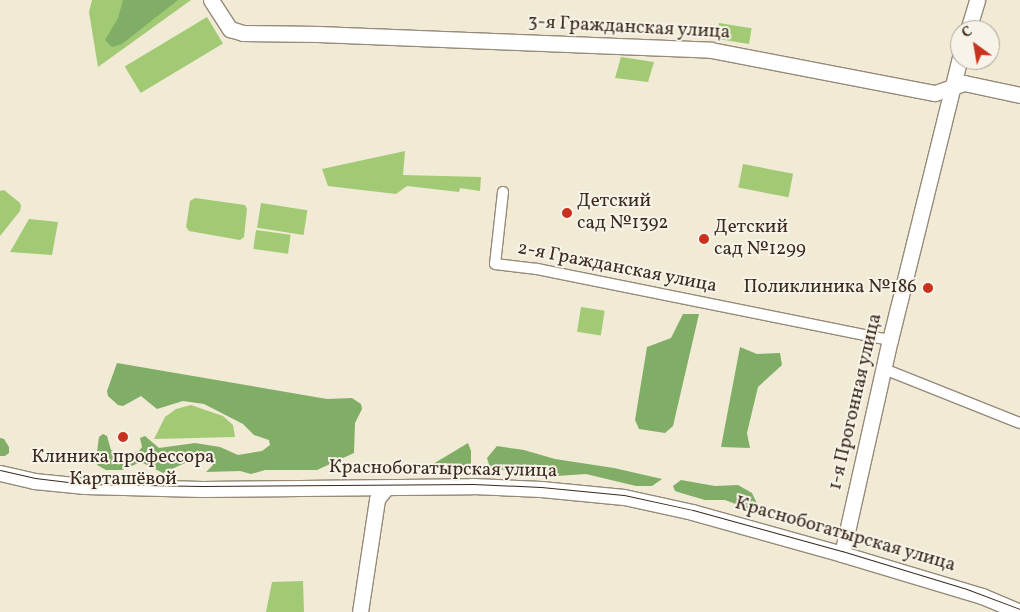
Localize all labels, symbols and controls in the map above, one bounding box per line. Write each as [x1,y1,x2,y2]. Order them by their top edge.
street label: 3-я Гражданская улица [527,11,731,45]
north arrow [950,20,1000,70]
text: С [958,22,976,43]
place label: Детский сад №1392 [577,191,668,235]
marker: Детский сад №1392 [561,207,573,219]
place label: Детский сад №1299 [714,217,806,261]
marker: Детский сад №1299 [698,233,710,245]
street label: 2-я Гражданская улица [515,237,719,299]
place label: Поликлиника №186 [743,277,917,299]
marker: Поликлиника №186 [921,281,935,295]
street label: 1-я Прогонная улица [825,311,887,493]
marker: Клиника профессора Карташёвой [116,430,130,444]
place label: Клиника профессора Карташёвой [31,447,215,491]
street label: Краснобогатырская улица [328,457,558,483]
street label: Краснобогатырская улица [732,492,958,578]

